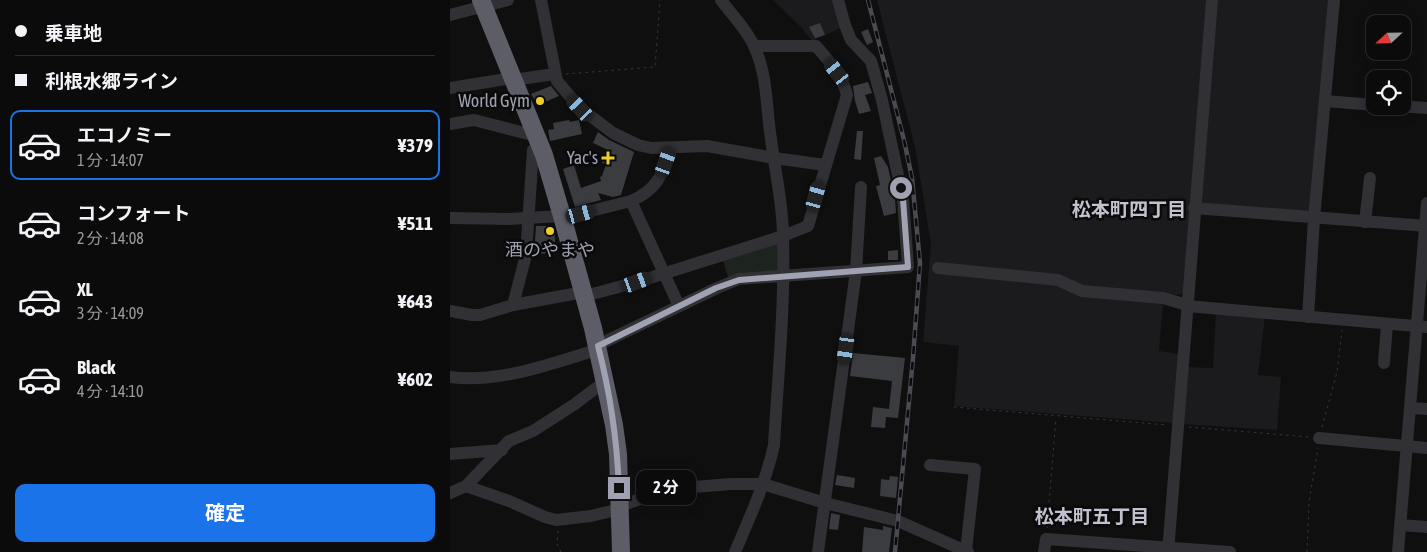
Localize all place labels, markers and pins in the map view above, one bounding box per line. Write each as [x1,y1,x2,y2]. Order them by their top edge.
place label: World Gym [458,90,530,111]
marker: World Gym [534,95,546,107]
place label: Yac's [567,147,598,168]
marker: Yac's [602,152,614,164]
marker: 酒のやまや [544,225,556,237]
place label: 酒のやまや [505,239,595,260]

